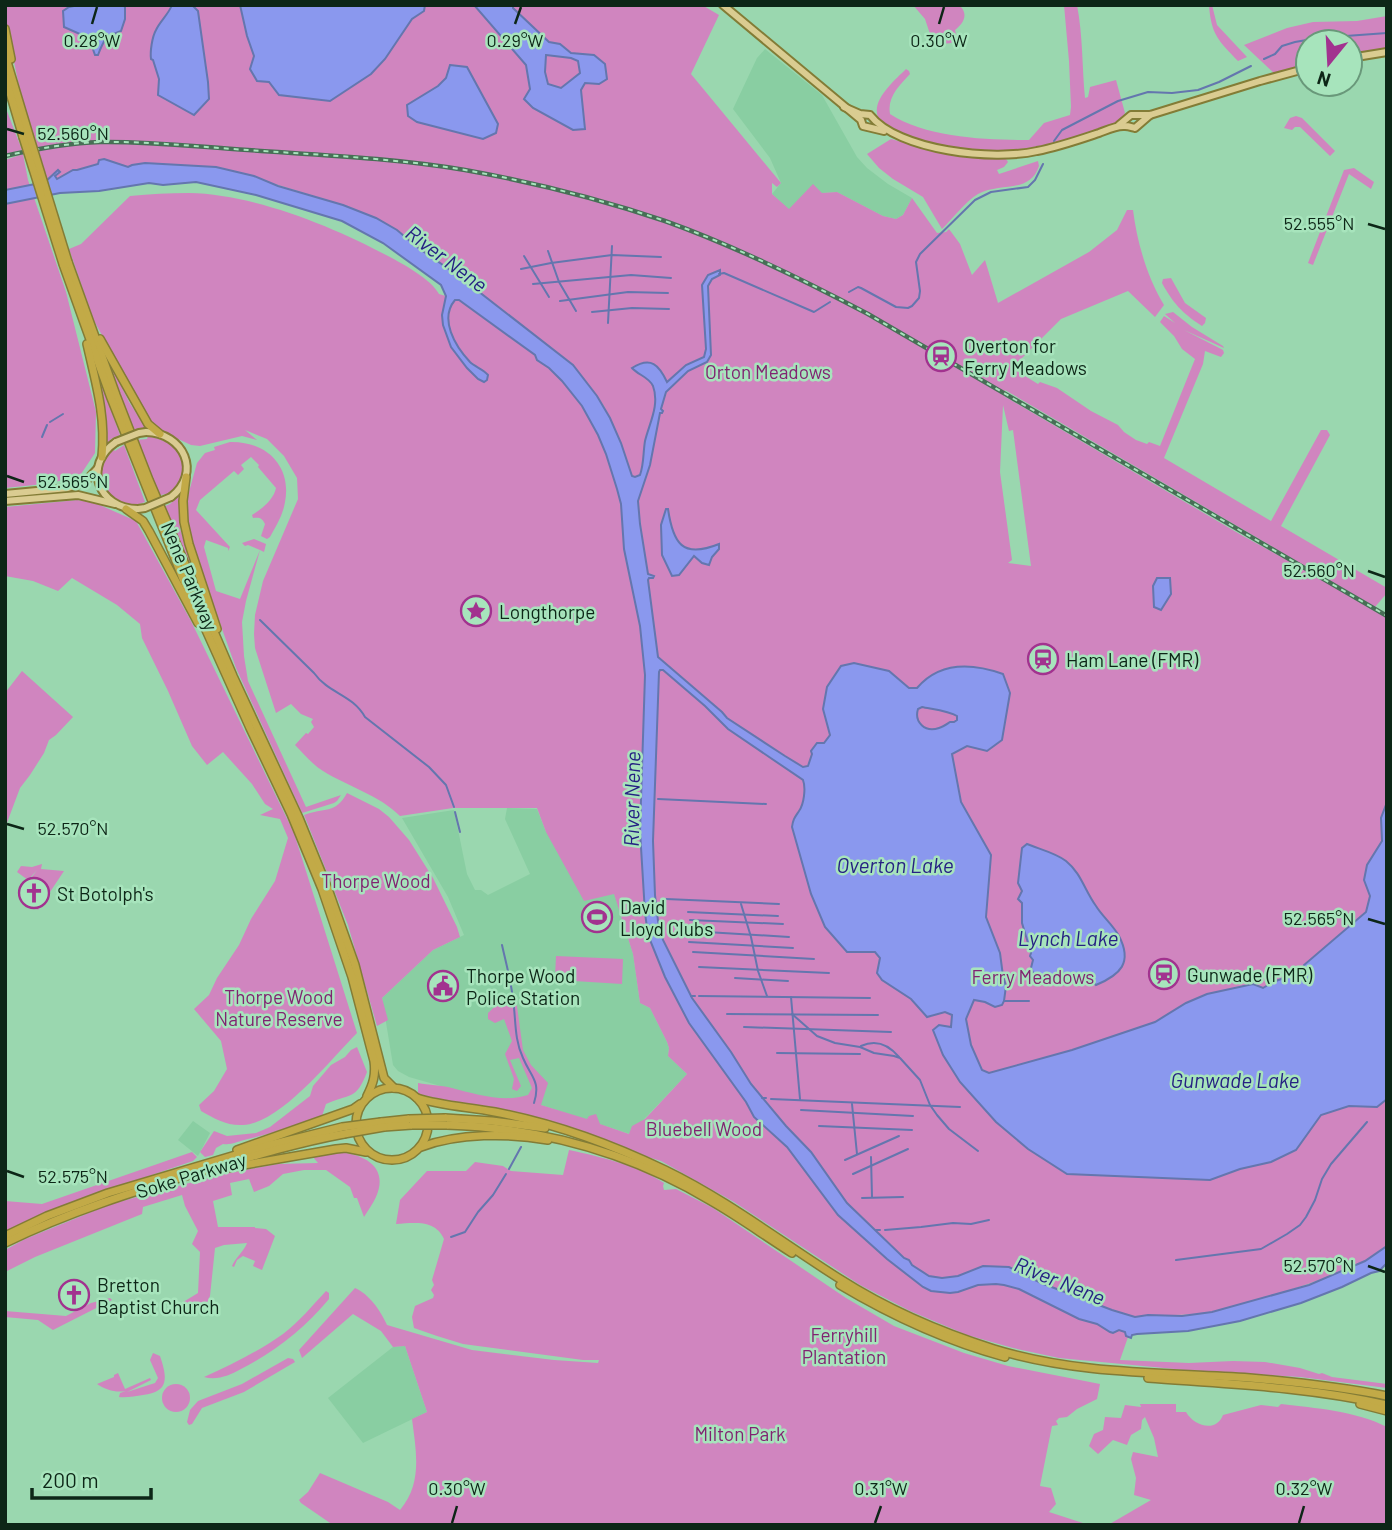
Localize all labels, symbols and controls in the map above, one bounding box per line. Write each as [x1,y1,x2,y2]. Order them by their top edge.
north arrow [1294,28,1364,98]
text: 0.28°W [64,29,121,51]
text: 0.29°W [487,29,544,51]
text: 0.30°W [910,29,968,51]
text: N [1314,67,1333,93]
text: 52.560°N [37,122,109,144]
text: 52.555°N [1284,212,1354,234]
water label: River Nene [401,219,493,297]
place label: Overton for Ferry Meadows [964,334,1087,379]
station icon: Overton for Ferry Meadows [924,339,958,373]
park label: Orton Meadows [705,360,831,383]
text: 52.565°N [38,470,108,492]
street label: Nene Parkway [157,518,223,634]
text: 52.560°N [1283,559,1355,581]
place icon: Longthorpe [459,594,493,628]
place label: Longthorpe [499,600,595,623]
station icon: Ham Lane (FMR) [1026,642,1060,676]
place label: Ham Lane (FMR) [1066,648,1199,671]
water label: River Nene [618,751,644,847]
text: 52.570°N [38,817,108,839]
water label: Overton Lake [836,852,954,877]
park label: Thorpe Wood [321,869,431,892]
church icon: St Botolph's [17,876,51,910]
place label: St Botolph's [57,882,154,905]
place label: David Lloyd Clubs [620,895,713,940]
sports icon: David Lloyd Clubs [580,900,614,934]
text: 52.565°N [1284,907,1354,929]
water label: Lynch Lake [1018,925,1118,950]
station icon: Gunwade (FMR) [1147,957,1181,991]
place label: Gunwade (FMR) [1187,963,1313,986]
place label: Thorpe Wood Police Station [466,964,580,1009]
park label: Ferry Meadows [971,965,1095,988]
public building icon: Thorpe Wood Police Station [426,969,460,1003]
park label: Thorpe Wood Nature Reserve [215,985,343,1030]
water label: Gunwade Lake [1171,1067,1299,1092]
park label: Bluebell Wood [646,1117,762,1140]
street label: Soke Parkway [133,1147,249,1203]
text: 52.575°N [38,1165,108,1187]
water label: River Nene [1011,1250,1109,1310]
text: 52.570°N [1284,1254,1354,1276]
place label: Bretton Baptist Church [97,1273,220,1318]
church icon: Bretton Baptist Church [57,1278,91,1312]
park label: Ferryhill Plantation [802,1323,886,1368]
park label: Milton Park [694,1422,786,1445]
scale bar [32,1456,150,1500]
text: 200 m [42,1467,99,1492]
text: 0.30°W [428,1477,486,1499]
text: 0.31°W [854,1477,908,1499]
text: 0.32°W [1276,1477,1333,1499]

